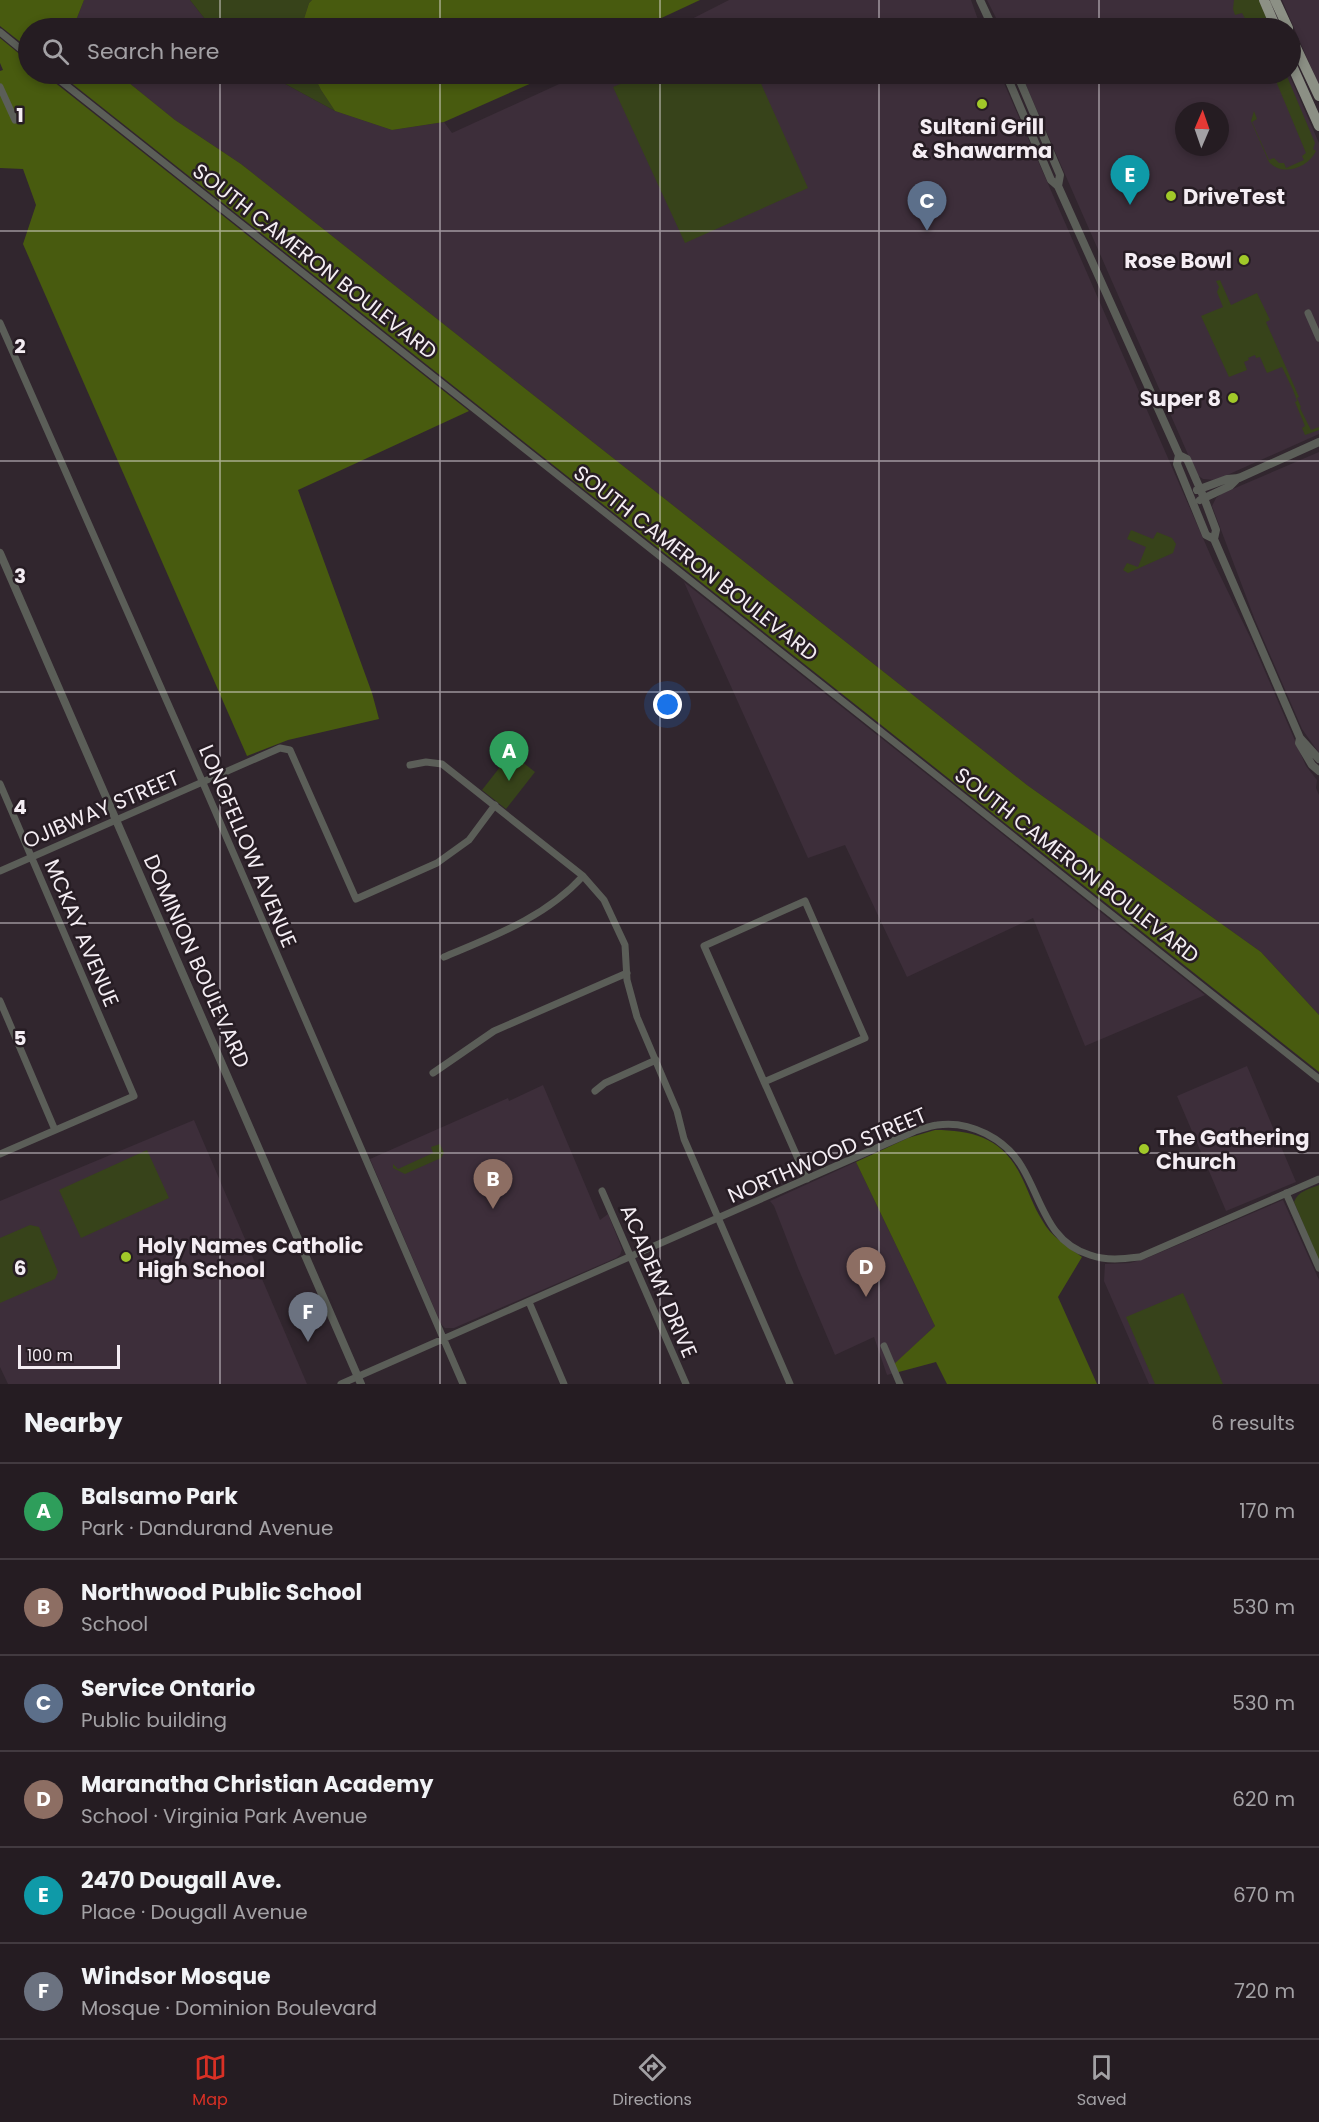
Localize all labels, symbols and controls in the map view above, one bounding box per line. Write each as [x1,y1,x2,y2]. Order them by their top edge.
search box [18,18,1301,84]
icon: search [39,35,72,68]
text: Search here [87,36,220,67]
marker: Sultani Grill & Shawarma [975,97,989,111]
text: 1 [16,101,24,129]
north arrow [1175,102,1229,156]
place label: Sultani Grill & Shawarma [912,112,1052,165]
street label: SOUTH CAMERON BOULEVARD [187,156,443,366]
pin: E [1110,156,1150,205]
pin: C [908,182,946,231]
place label: DriveTest [1183,182,1285,211]
marker: DriveTest [1164,189,1178,203]
place label: Rose Bowl [1124,246,1232,275]
marker: Rose Bowl [1237,253,1251,267]
text: 2 [14,332,26,360]
place label: Super 8 [1140,384,1221,413]
marker: Super 8 [1226,391,1240,405]
street label: SOUTH CAMERON BOULEVARD [568,458,824,668]
text: 3 [14,562,26,590]
your location [653,690,682,719]
pin: A [490,732,528,781]
street label: LONGFELLOW AVENUE [192,740,304,952]
street label: SOUTH CAMERON BOULEVARD [949,760,1205,970]
street label: OJIBWAY STREET [18,763,184,855]
text: 4 [13,793,27,821]
street label: DOMINION BOULEVARD [137,850,257,1072]
street label: MCKAY AVENUE [38,855,126,1011]
text: 5 [14,1024,27,1052]
street label: NORTHWOOD STREET [723,1100,931,1210]
place label: The Gathering Church [1156,1123,1309,1176]
marker: The Gathering Church [1137,1142,1151,1156]
pin: B [474,1160,512,1209]
street label: ACADEMY DRIVE [614,1200,704,1362]
place label: Holy Names Catholic High School [138,1231,364,1284]
pin: D [846,1248,886,1297]
marker: Holy Names Catholic High School [119,1250,133,1264]
text: 6 [14,1254,26,1282]
pin: F [288,1292,328,1342]
scale bar [18,1342,120,1370]
text: 100 m [27,1344,73,1367]
text: Nearby [24,1405,122,1441]
text: 6 results [1211,1409,1295,1437]
text: Balsamo Park [81,1481,238,1512]
text: A [36,1497,51,1525]
text: 170 m [1239,1497,1295,1525]
text: Park · Dandurand Avenue [81,1514,333,1542]
text: Northwood Public School [81,1577,362,1608]
text: B [37,1593,50,1621]
text: 530 m [1232,1593,1295,1621]
text: School [81,1610,148,1638]
text: Service Ontario [81,1673,255,1704]
text: C [36,1689,51,1717]
text: 530 m [1232,1689,1295,1717]
text: Public building [81,1706,227,1734]
text: Maranatha Christian Academy [81,1769,433,1800]
text: D [36,1785,51,1813]
text: 620 m [1232,1785,1295,1813]
text: School · Virginia Park Avenue [81,1802,367,1830]
text: 2470 Dougall Ave. [81,1865,281,1896]
text: E [38,1881,49,1909]
text: 670 m [1233,1881,1295,1909]
text: Place · Dougall Avenue [81,1898,308,1926]
text: Windsor Mosque [81,1961,271,1992]
text: F [38,1977,49,2005]
text: 720 m [1234,1977,1295,2005]
text: Mosque · Dominion Boulevard [81,1994,377,2022]
tab: Map [192,2051,228,2112]
tab: Directions [613,2051,692,2112]
tab: Saved [1077,2051,1127,2112]

